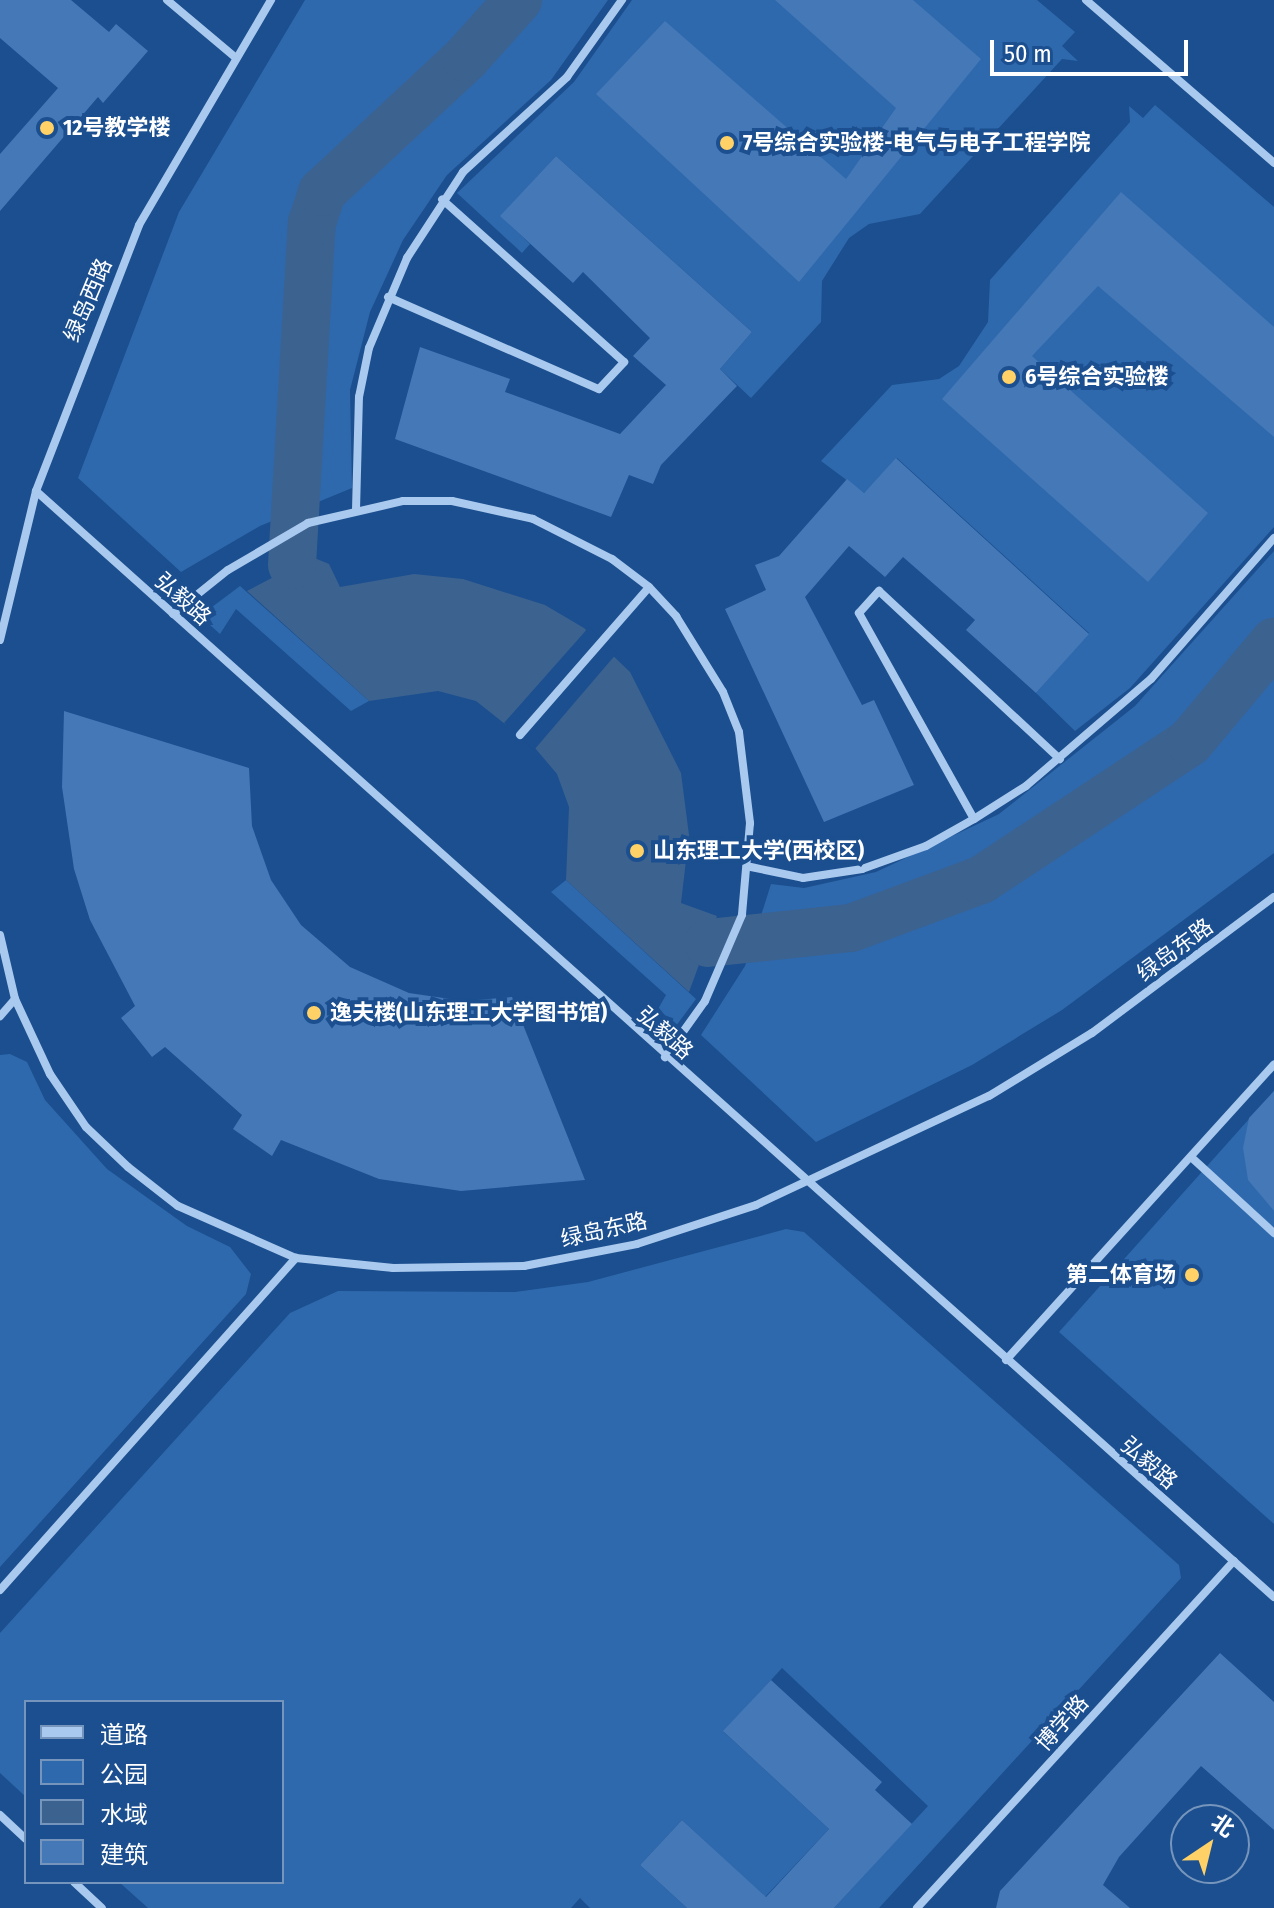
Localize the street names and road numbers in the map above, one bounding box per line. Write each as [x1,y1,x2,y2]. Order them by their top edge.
street label: 绿岛西路 [59,254,117,346]
street label: 弘毅路 [150,567,216,631]
street label: 绿岛东路 [1132,913,1218,987]
street label: 弘毅路 [632,1001,698,1065]
street label: 绿岛东路 [558,1207,650,1253]
street label: 弘毅路 [1115,1431,1183,1495]
street label: 博学路 [1030,1690,1094,1756]

